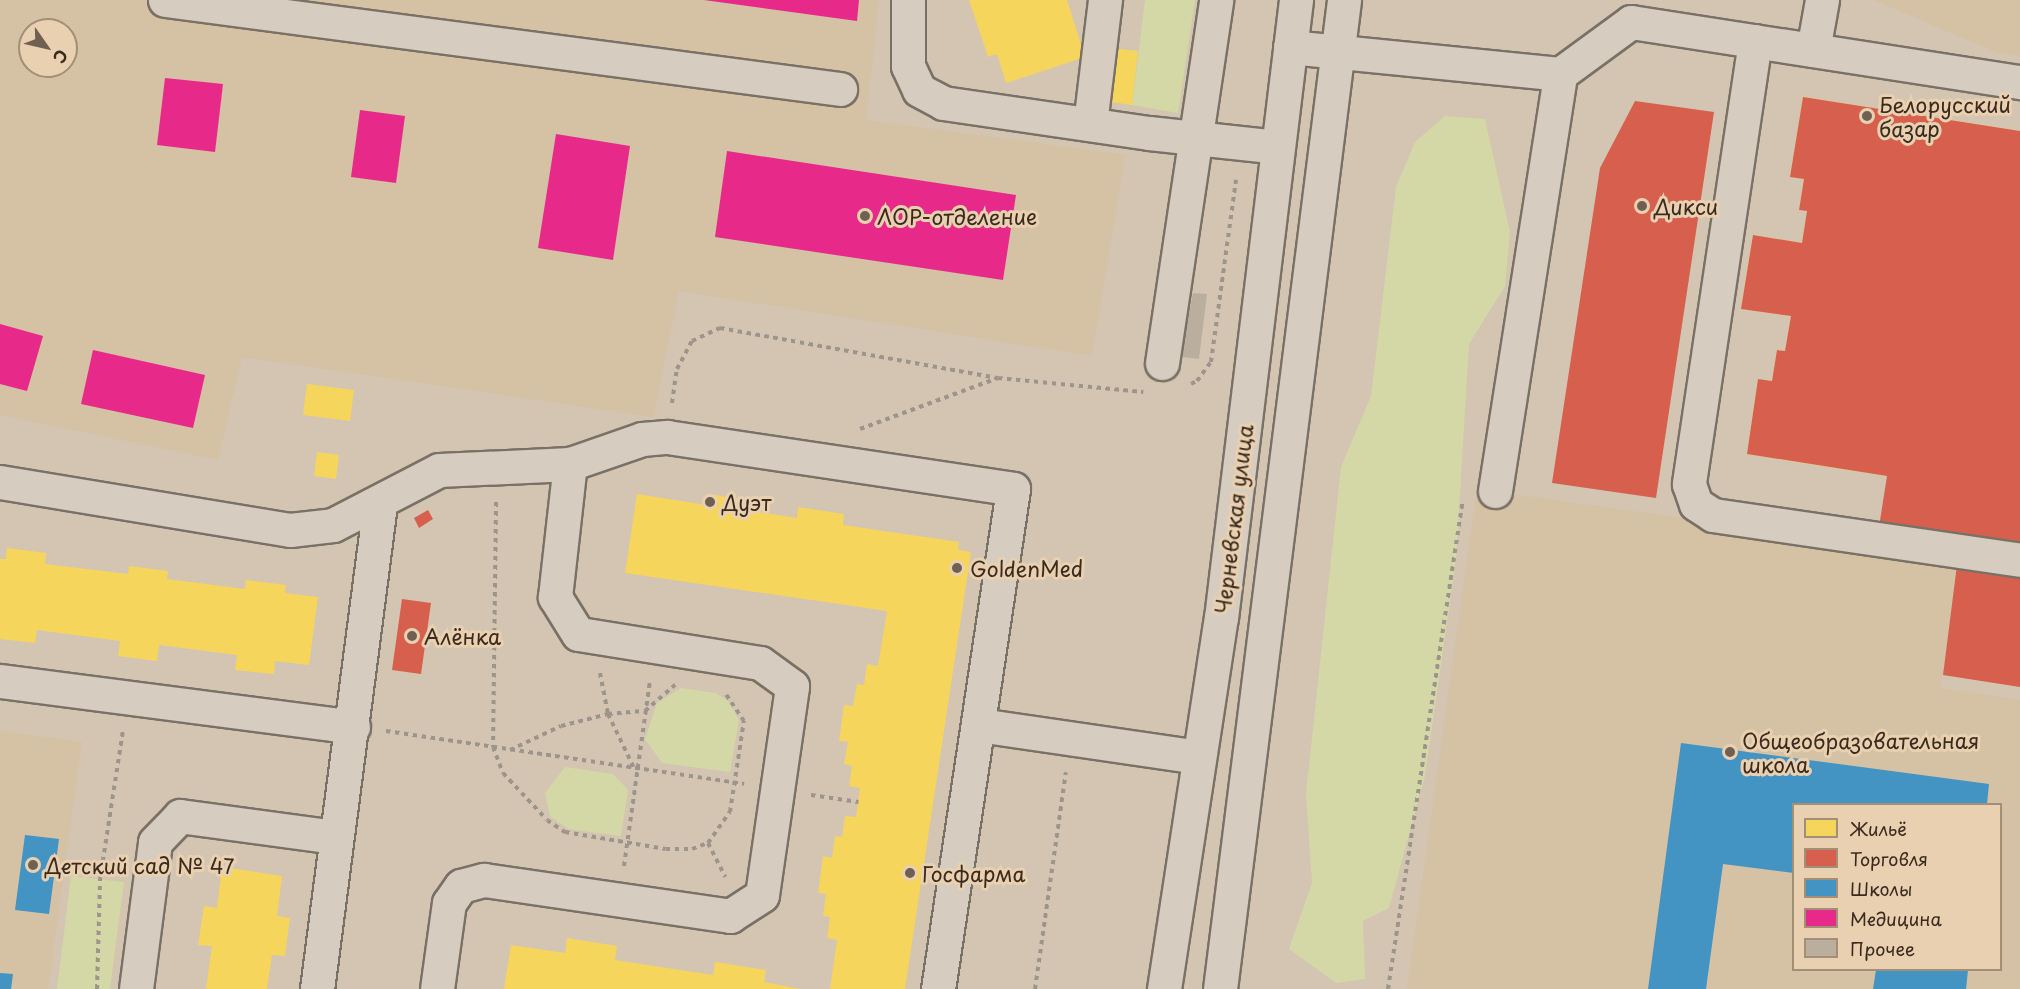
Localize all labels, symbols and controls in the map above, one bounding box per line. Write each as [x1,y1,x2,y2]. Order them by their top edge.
north arrow [18,18,78,78]
text: С [48,45,75,69]
place label: Белорусский базар [1879,91,2011,141]
marker: Белорусский базар [1860,109,1874,123]
place label: Дикси [1654,193,1718,219]
marker: Дикси [1635,199,1649,213]
place label: ЛОР-отделение [877,203,1037,229]
marker: ЛОР-отделение [858,209,872,223]
street label: Черневская улица [1209,422,1257,616]
place label: Дуэт [722,489,771,515]
marker: Дуэт [703,495,717,509]
place label: GoldenMed [970,555,1083,581]
marker: GoldenMed [948,559,966,577]
place label: Алёнка [424,623,501,649]
marker: Алёнка [405,629,419,643]
place label: Общеобразовательная школа [1742,727,1979,777]
marker: Общеобразовательная школа [1723,745,1737,759]
legend [1792,803,2002,971]
text: Жильё [1850,815,1907,842]
text: Торговля [1850,845,1928,872]
place label: Детский сад № 47 [45,852,236,878]
marker: Детский сад № 47 [26,858,40,872]
place label: Госфарма [922,860,1025,886]
marker: Госфарма [903,866,917,880]
text: Школы [1850,875,1913,902]
text: Медицина [1850,905,1942,932]
text: Прочее [1850,935,1915,962]

